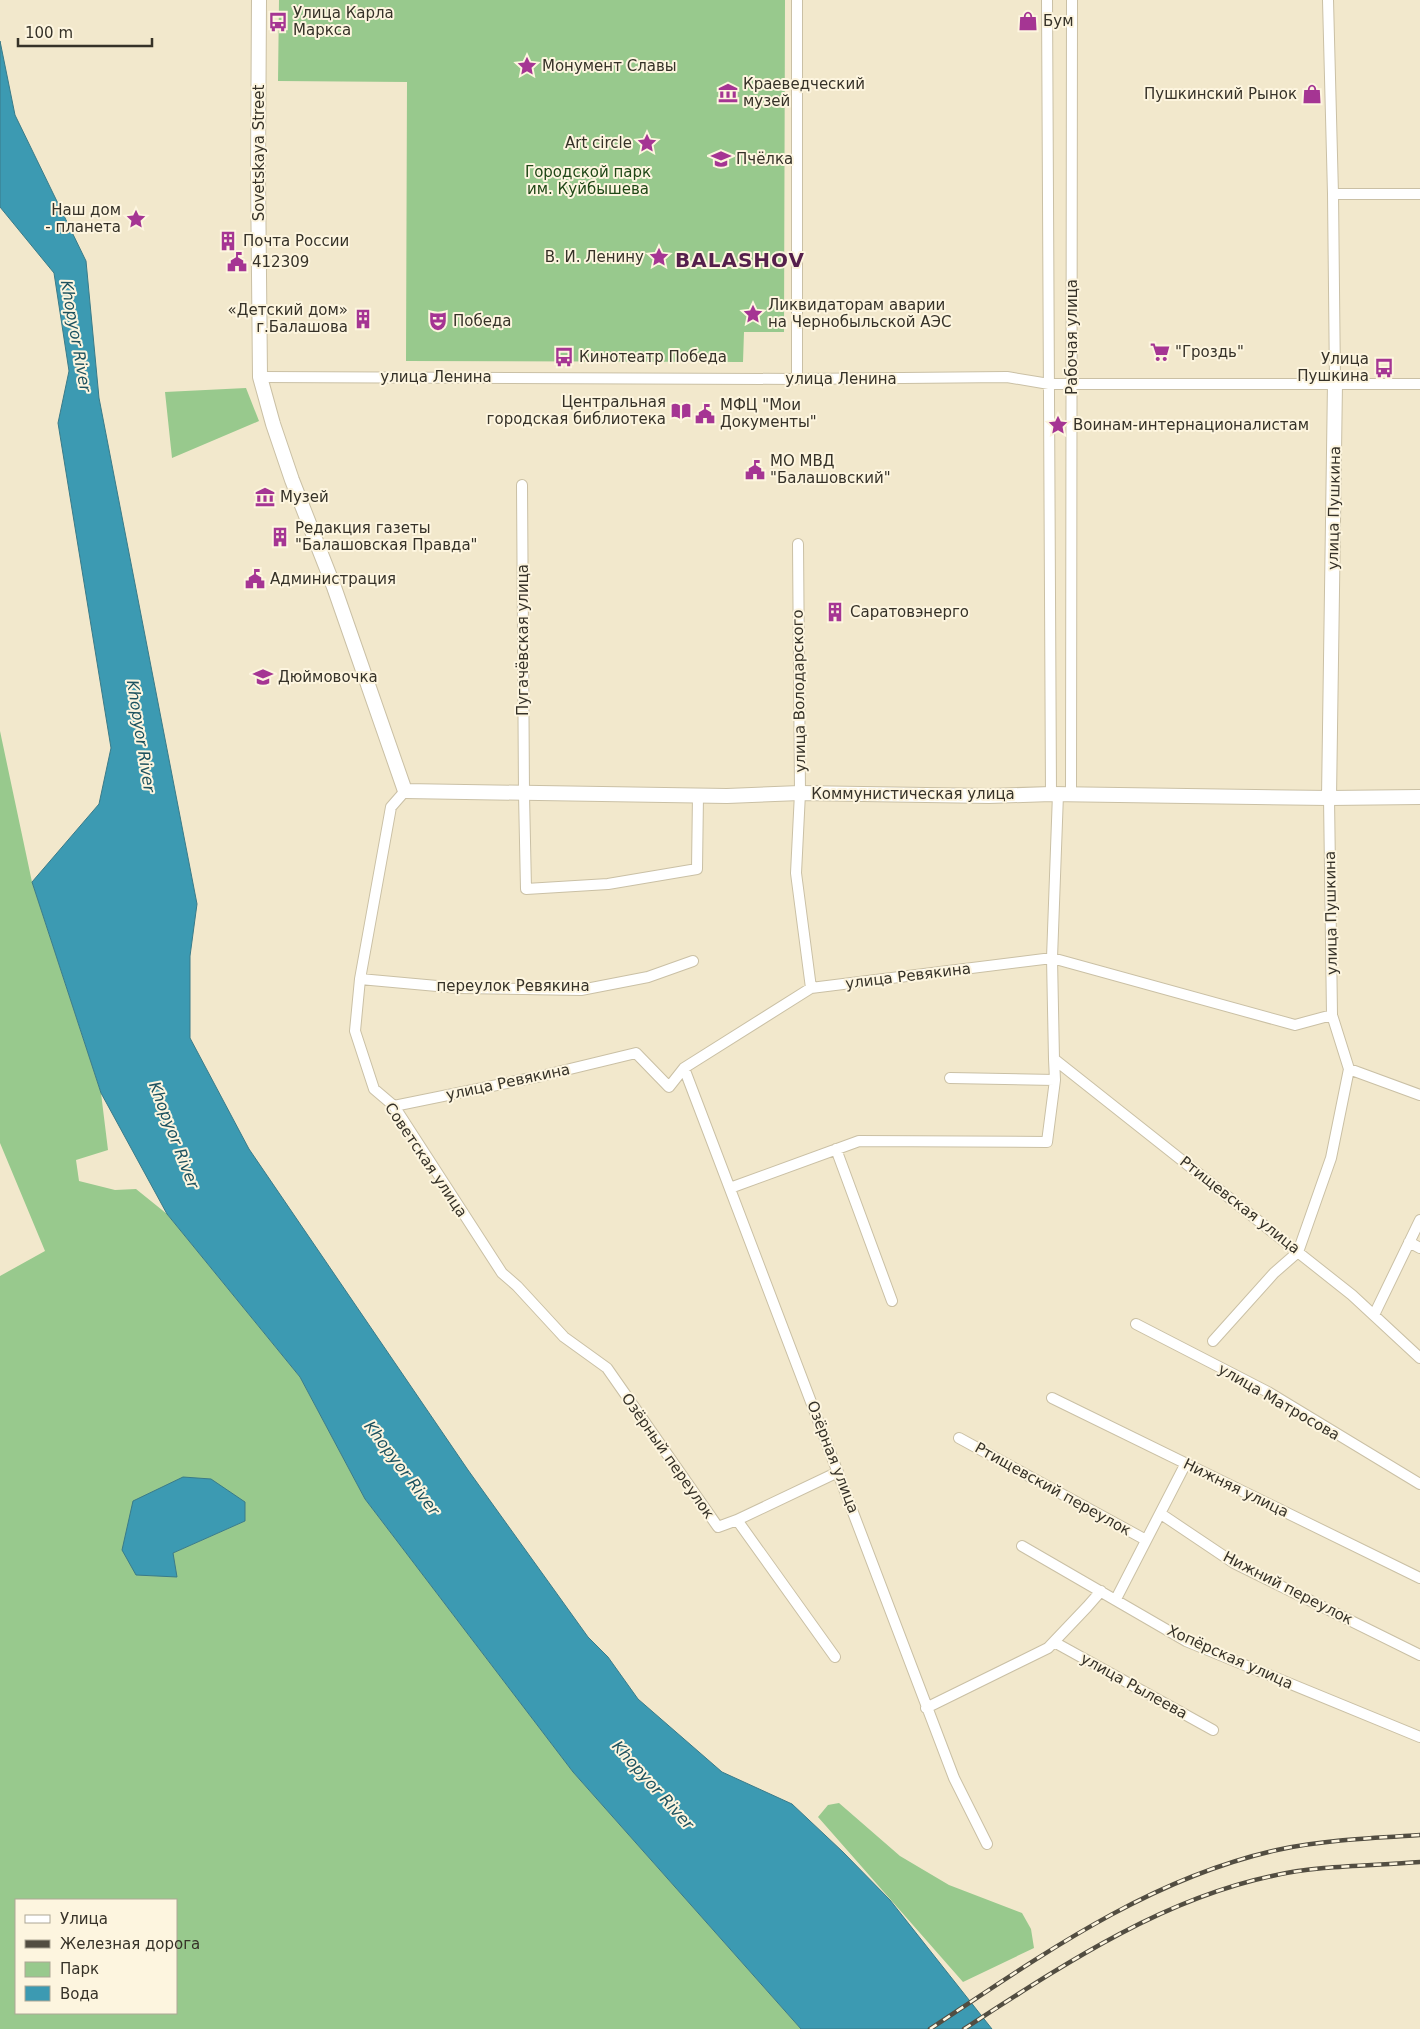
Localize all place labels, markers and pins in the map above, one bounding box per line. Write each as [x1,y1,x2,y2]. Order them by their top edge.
place label: Улица Карла Маркса [293,4,394,39]
shop icon: Бум [1017,10,1039,32]
bus stop icon: Улица Карла Маркса [267,11,289,33]
place label: Бум [1043,12,1073,30]
place icon: Монумент Славы [516,55,538,77]
place label: Монумент Славы [542,57,677,75]
place label: Краеведческий музей [743,75,865,110]
museum icon: Краеведческий музей [717,82,739,104]
shop icon: Пушкинский Рынок [1301,83,1323,105]
place label: Пушкинский Рынок [1144,85,1297,103]
place icon: Art circle [636,132,658,154]
place label: Art circle [565,134,632,152]
school or university icon: Пчёлка [710,148,732,170]
place label: Пчёлка [736,150,793,168]
place label: Наш дом - планета [45,201,121,236]
place icon: Наш дом - планета [125,208,147,230]
building icon: Почта России [217,230,239,252]
place label: Почта России [243,232,349,250]
place icon: В. И. Ленину [648,246,670,268]
place label: В. И. Ленину [545,248,644,266]
public building icon: 412309 [226,251,248,273]
place label: 412309 [252,253,309,271]
place label: Ликвидаторам аварии на Чернобыльской АЭС [768,296,952,331]
place label: «Детский дом» г.Балашова [228,301,348,336]
place icon: Ликвидаторам аварии на Чернобыльской АЭС [742,303,764,325]
building icon: «Детский дом» г.Балашова [352,308,374,330]
theatre icon: Победа [427,310,449,332]
place label: Победа [453,312,512,330]
supermarket icon: "Гроздь" [1149,341,1171,363]
place label: "Гроздь" [1175,343,1244,361]
bus stop icon: Кинотеатр Победа [553,346,575,368]
place label: Кинотеатр Победа [579,348,727,366]
place label: Улица Пушкина [1297,350,1369,385]
bus stop icon: Улица Пушкина [1373,357,1395,379]
place label: Центральная городская библиотека [487,393,666,428]
place label: МФЦ "Мои Документы" [720,396,817,431]
library icon: Центральная городская библиотека [670,400,692,422]
public building icon: МФЦ "Мои Документы" [694,403,716,425]
place icon: Воинам-интернационалистам [1047,414,1069,436]
place label: Воинам-интернационалистам [1073,416,1309,434]
place label: МО МВД "Балашовский" [770,452,891,487]
public building icon: МО МВД "Балашовский" [744,459,766,481]
museum icon: Музей [254,486,276,508]
place label: Музей [280,488,329,506]
place label: Редакция газеты "Балашовская Правда" [295,519,478,554]
building icon: Редакция газеты "Балашовская Правда" [269,526,291,548]
public building icon: Администрация [244,568,266,590]
place label: Администрация [270,570,396,588]
building icon: Саратовэнерго [824,601,846,623]
place label: Саратовэнерго [850,603,969,621]
school or university icon: Дюймовочка [252,666,274,688]
place label: Дюймовочка [278,668,378,686]

